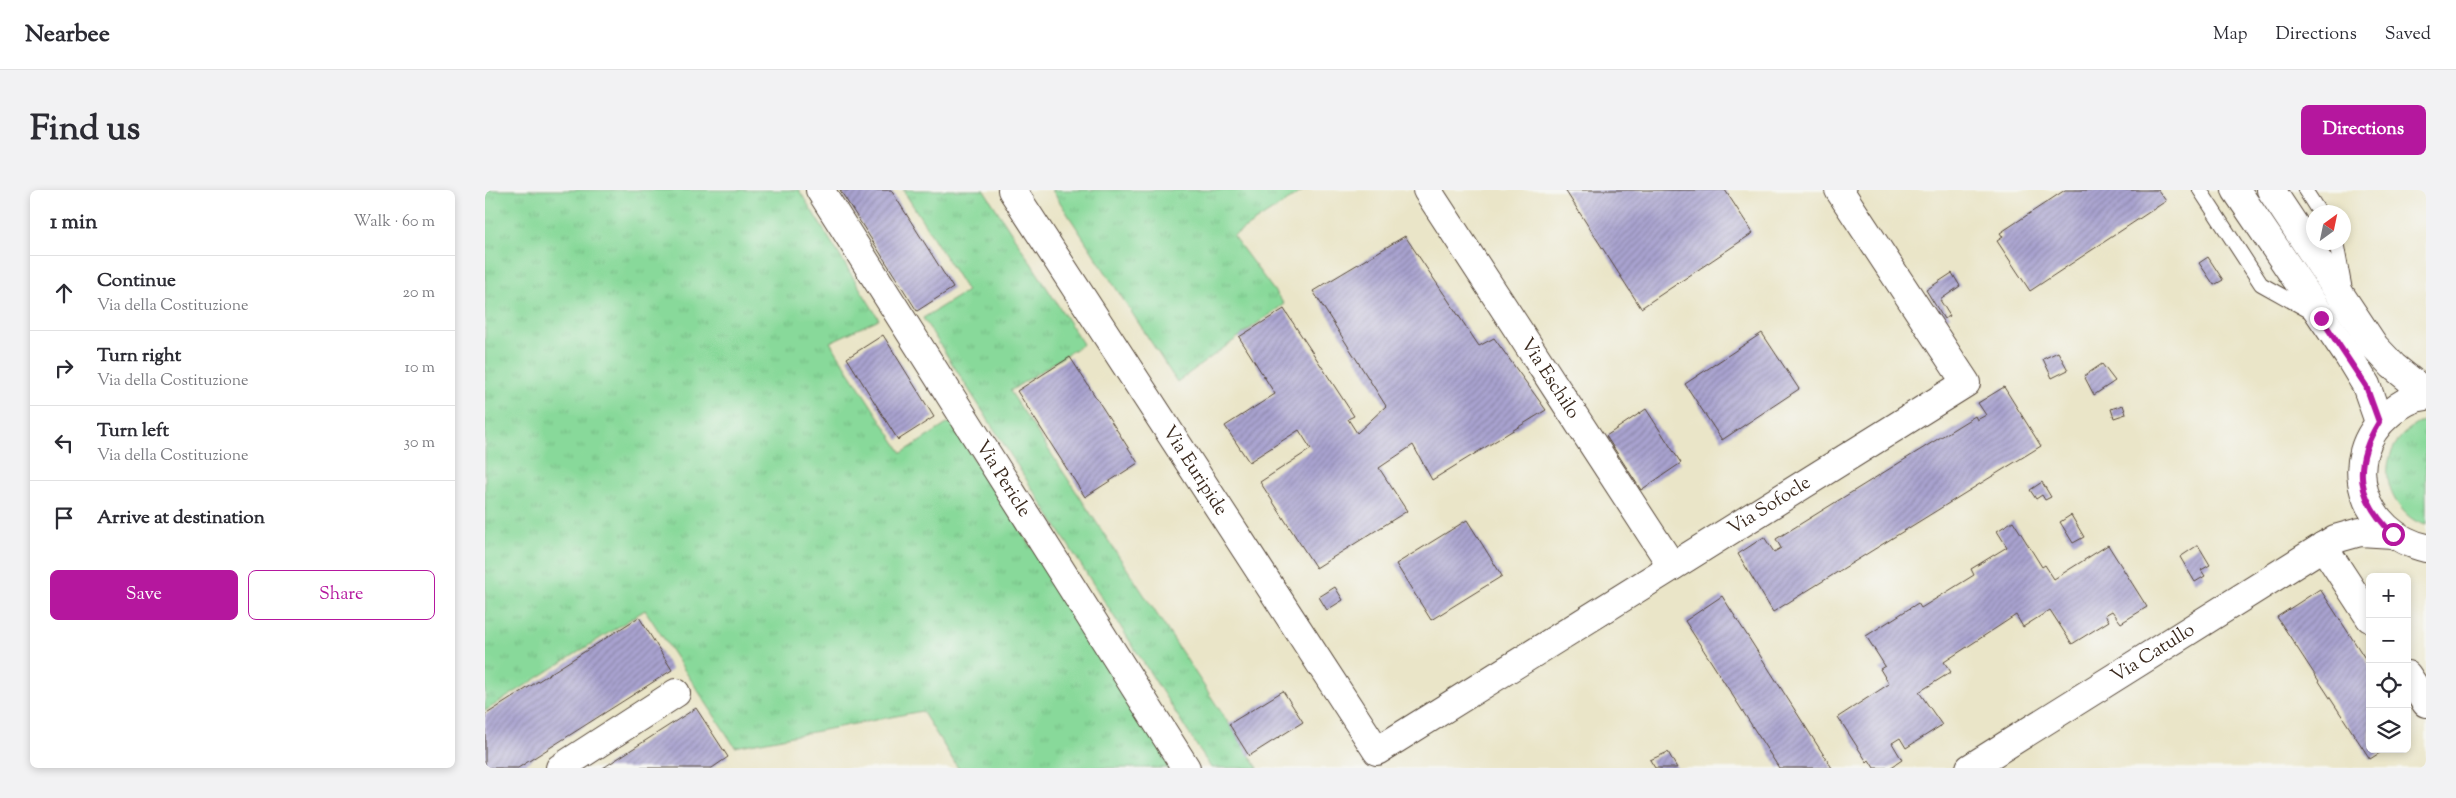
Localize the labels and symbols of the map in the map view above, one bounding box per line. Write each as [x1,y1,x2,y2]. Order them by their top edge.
north arrow [2306,205,2351,250]
route end [2310,307,2333,330]
street label: Via Eschilo [1513,333,1586,424]
street label: Via Euripide [1155,420,1234,521]
street label: Via Pericle [969,435,1037,523]
street label: Via Sofocle [1723,470,1816,542]
route start [2382,523,2405,546]
street label: Via Catullo [2106,617,2200,690]

